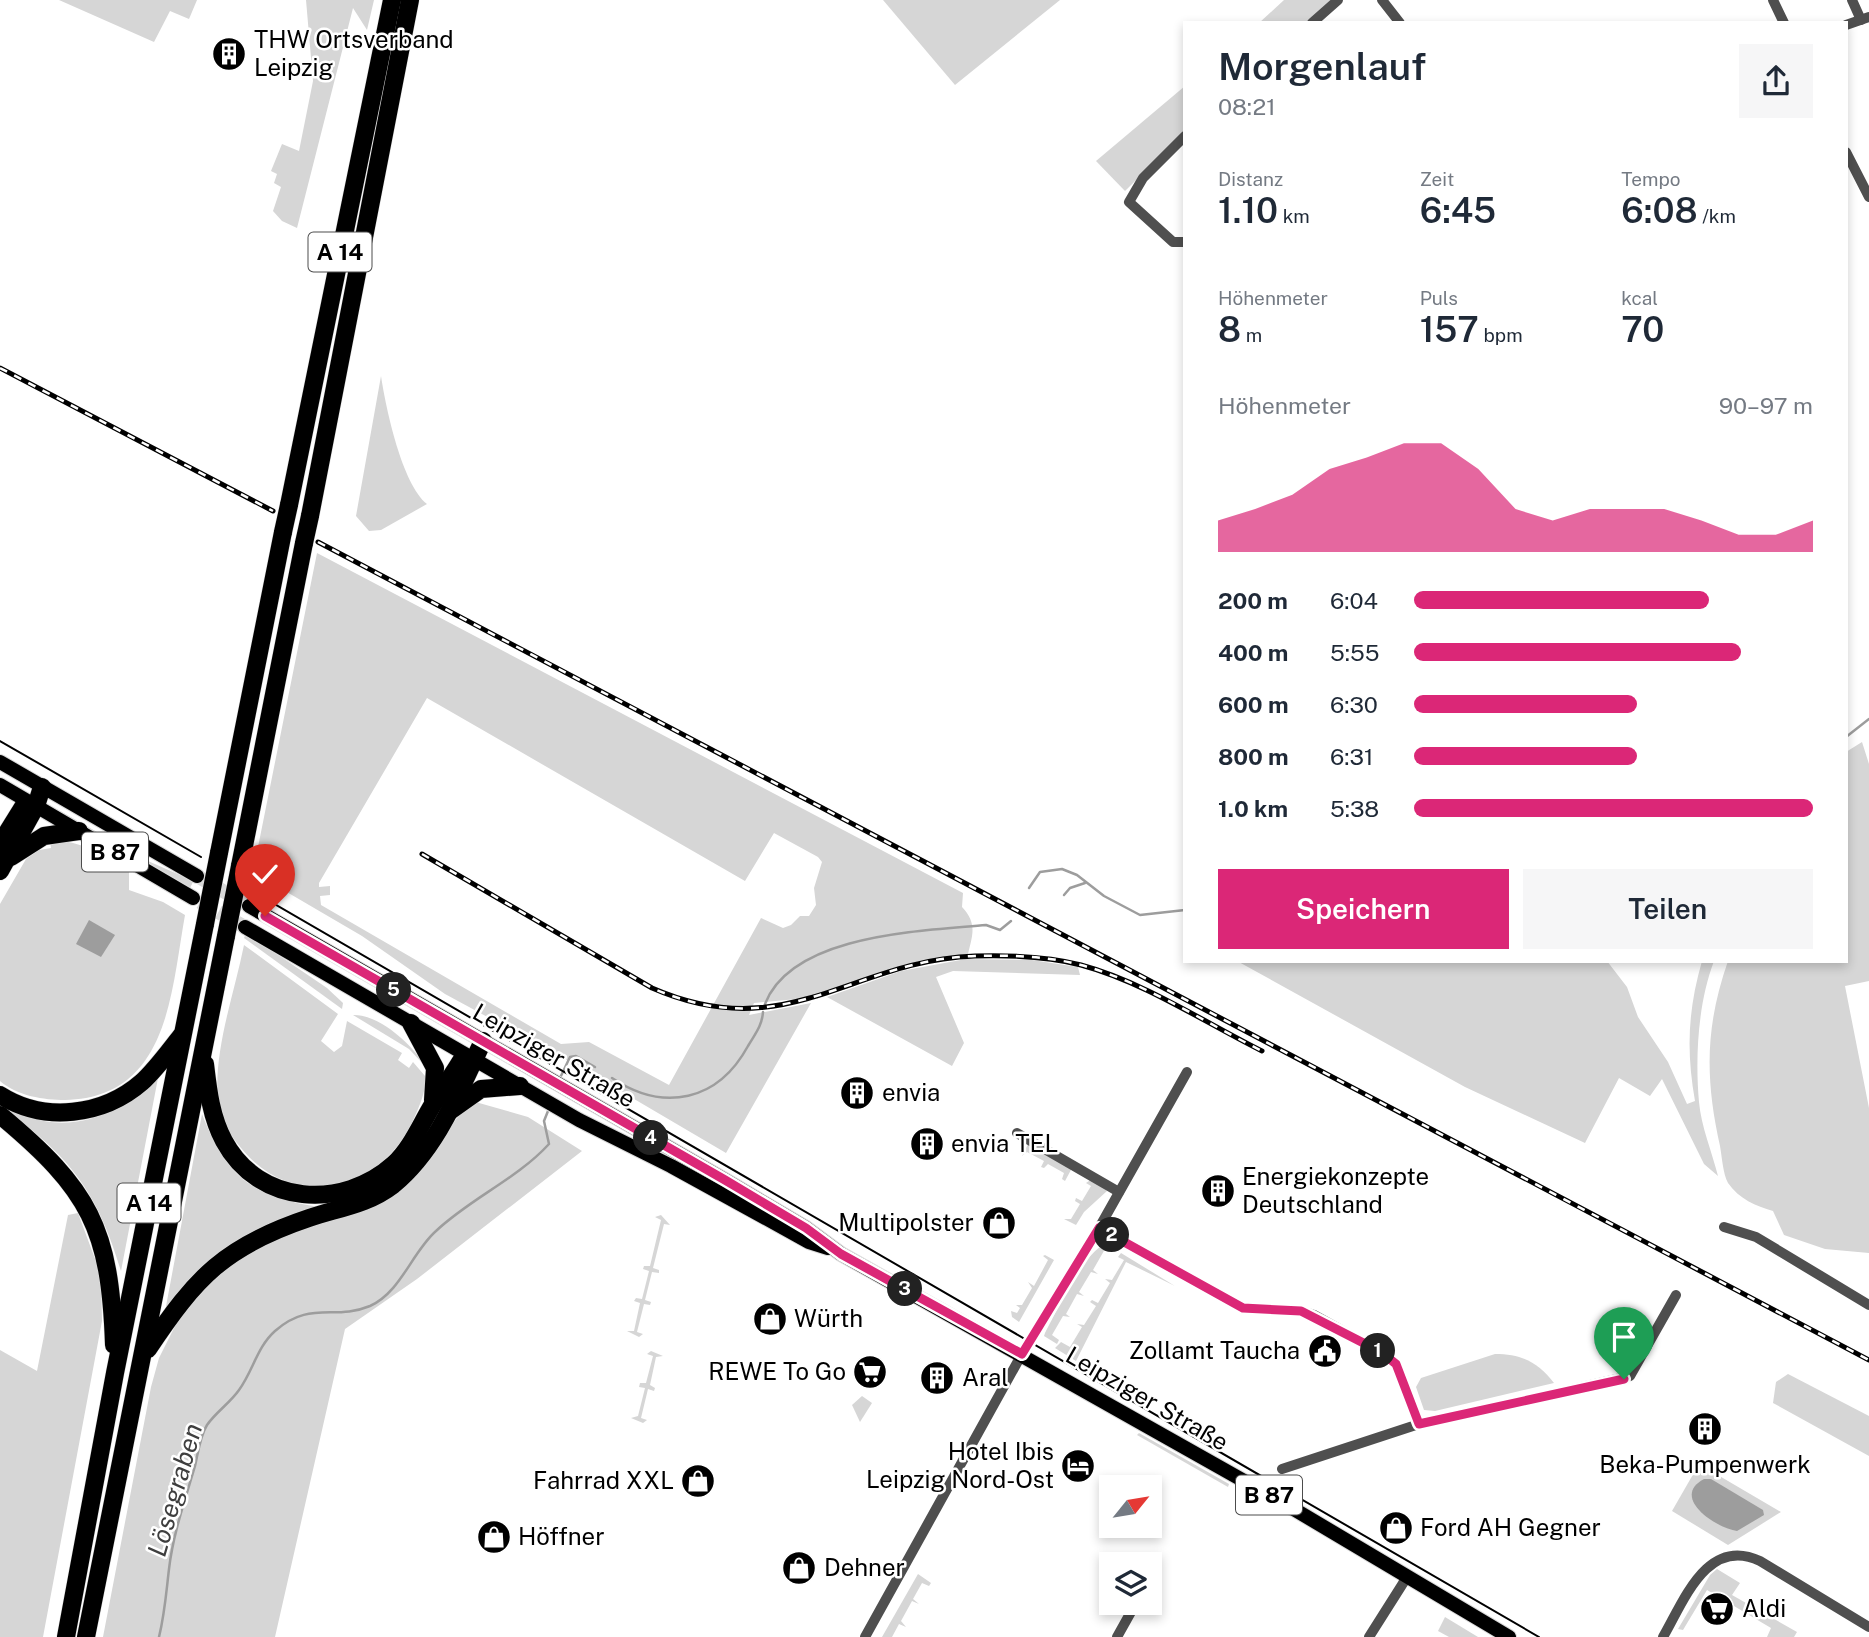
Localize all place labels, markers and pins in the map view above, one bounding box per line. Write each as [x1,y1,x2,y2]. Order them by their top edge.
place label: THW Ortsverband Leipzig [254,25,454,81]
building icon: THW Ortsverband Leipzig [210,35,248,73]
pin [235,844,295,916]
pin: 5 [376,972,412,1007]
building icon: envia [838,1074,876,1112]
place label: envia [882,1078,940,1106]
pin: 4 [634,1120,668,1156]
building icon: envia TEL [908,1125,946,1163]
place label: envia TEL [951,1129,1058,1157]
place label: Energiekonzepte Deutschland [1242,1162,1429,1218]
building icon: Energiekonzepte Deutschland [1199,1172,1237,1210]
shop icon: Multipolster [980,1204,1018,1242]
place label: Multipolster [838,1208,974,1236]
pin: 2 [1094,1218,1130,1252]
pin: 3 [888,1272,922,1306]
shop icon: Würth [751,1300,789,1338]
place label: Würth [794,1304,863,1332]
pin [1594,1307,1654,1379]
public building icon: Zollamt Taucha [1306,1332,1344,1370]
pin: 1 [1360,1334,1396,1368]
place label: Zollamt Taucha [1129,1336,1300,1364]
supermarket icon: REWE To Go [851,1353,889,1391]
place label: REWE To Go [708,1357,846,1385]
building icon: Aral [918,1359,956,1397]
place label: Aral [962,1363,1009,1391]
building icon: Beka-Pumpenwerk [1686,1410,1724,1448]
place label: Hotel Ibis Leipzig Nord-Ost [866,1437,1054,1493]
hotel icon: Hotel Ibis Leipzig Nord-Ost [1059,1447,1097,1485]
place label: Beka-Pumpenwerk [1599,1450,1811,1478]
shop icon: Fahrrad XXL [679,1462,717,1500]
place label: Fahrrad XXL [533,1466,674,1494]
shop icon: Ford AH Gegner [1377,1509,1415,1547]
place label: Ford AH Gegner [1420,1513,1601,1541]
shop icon: Höffner [475,1518,513,1556]
place label: Höffner [518,1522,605,1550]
shop icon: Dehner [780,1549,818,1587]
place label: Dehner [824,1553,905,1581]
supermarket icon: Aldi [1698,1590,1736,1628]
place label: Aldi [1742,1594,1786,1622]

